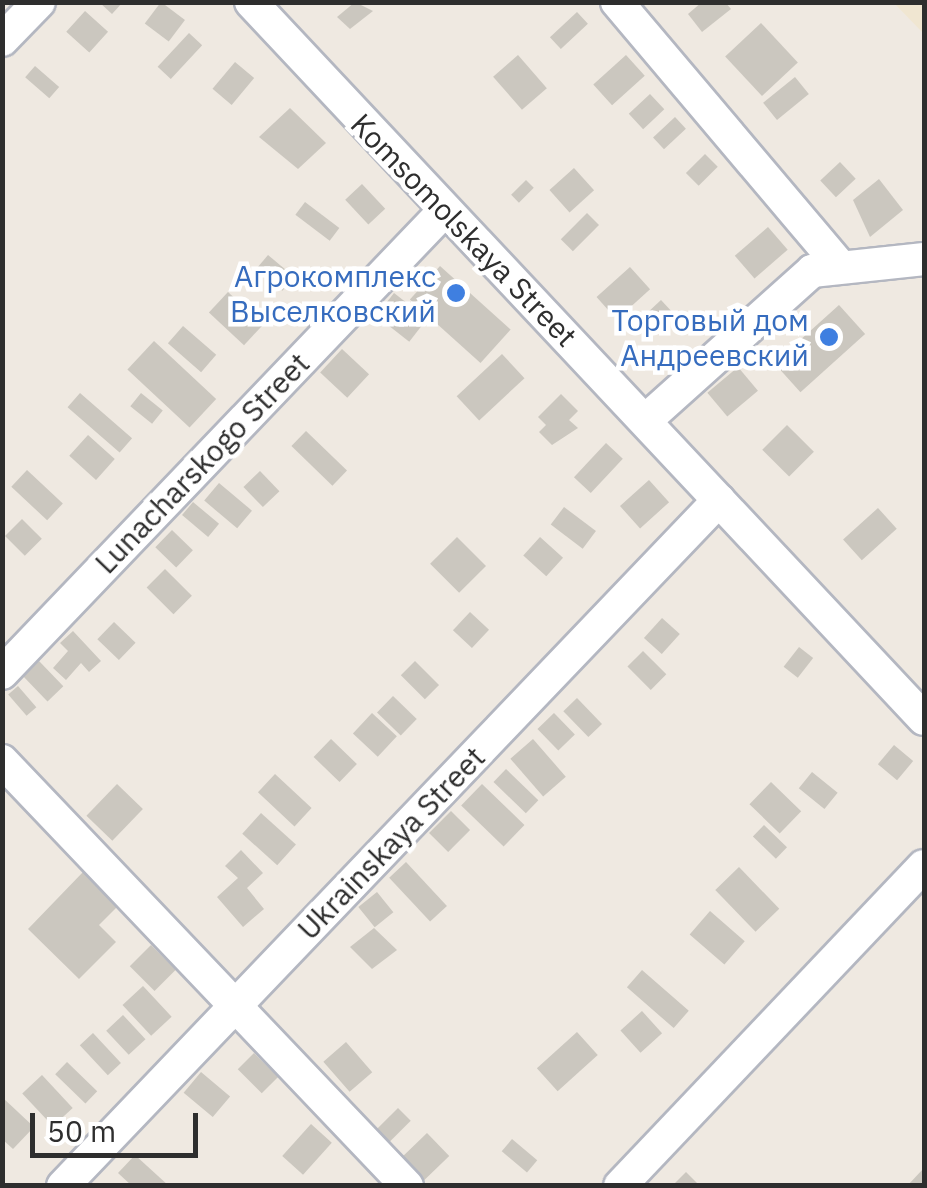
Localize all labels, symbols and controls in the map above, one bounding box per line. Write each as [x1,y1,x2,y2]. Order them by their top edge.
street label: Komsomolskaya Street [343,106,585,354]
place label: Агрокомплекс Выселковский [230,258,436,328]
marker: Агрокомплекс Выселковский [445,282,467,304]
place label: Торговый дом Андреевский [612,302,809,372]
marker: Торговый дом Андреевский [818,326,840,348]
street label: Lunacharskogo Street [87,345,317,581]
street label: Ukrainskaya Street [290,739,492,947]
scale bar [35,1093,202,1155]
text: 50 m [47,1111,116,1150]

